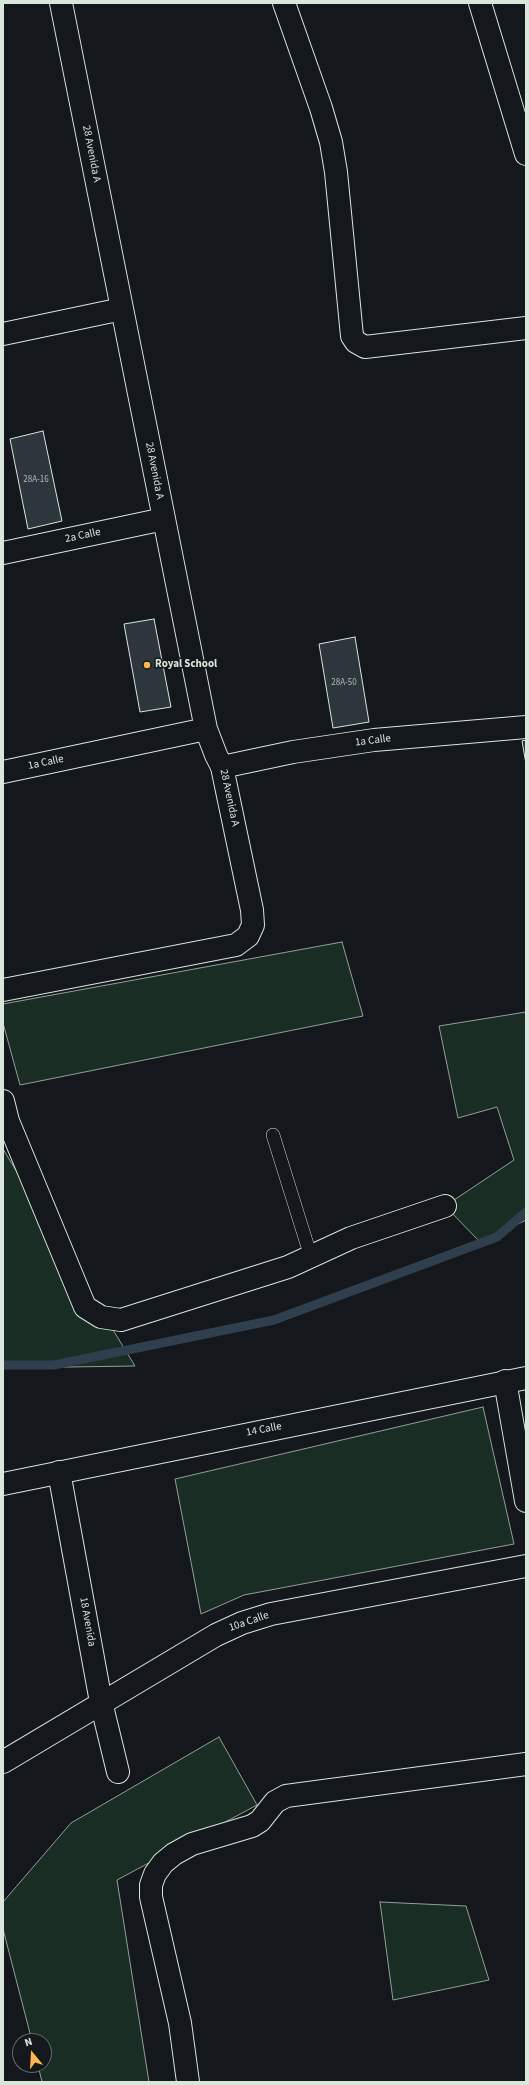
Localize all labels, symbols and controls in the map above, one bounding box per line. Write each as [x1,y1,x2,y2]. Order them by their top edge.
street label: 28 Avenida A [79,124,103,184]
street label: 28 Avenida A [142,441,166,501]
house number: 28A-16 [23,475,49,485]
street label: 2a Calle [64,526,102,546]
place label: Royal School [155,658,217,672]
marker: Royal School [142,660,152,670]
house number: 28A-50 [331,678,357,688]
street label: 1a Calle [354,732,392,750]
street label: 1a Calle [27,753,65,773]
street label: 28 Avenida A [217,768,241,828]
street label: 14 Calle [245,1420,283,1440]
street label: 18 Avenida [76,1596,98,1648]
street label: 10a Calle [227,1609,271,1635]
north arrow [12,2033,52,2073]
text: N [23,2034,34,2050]

